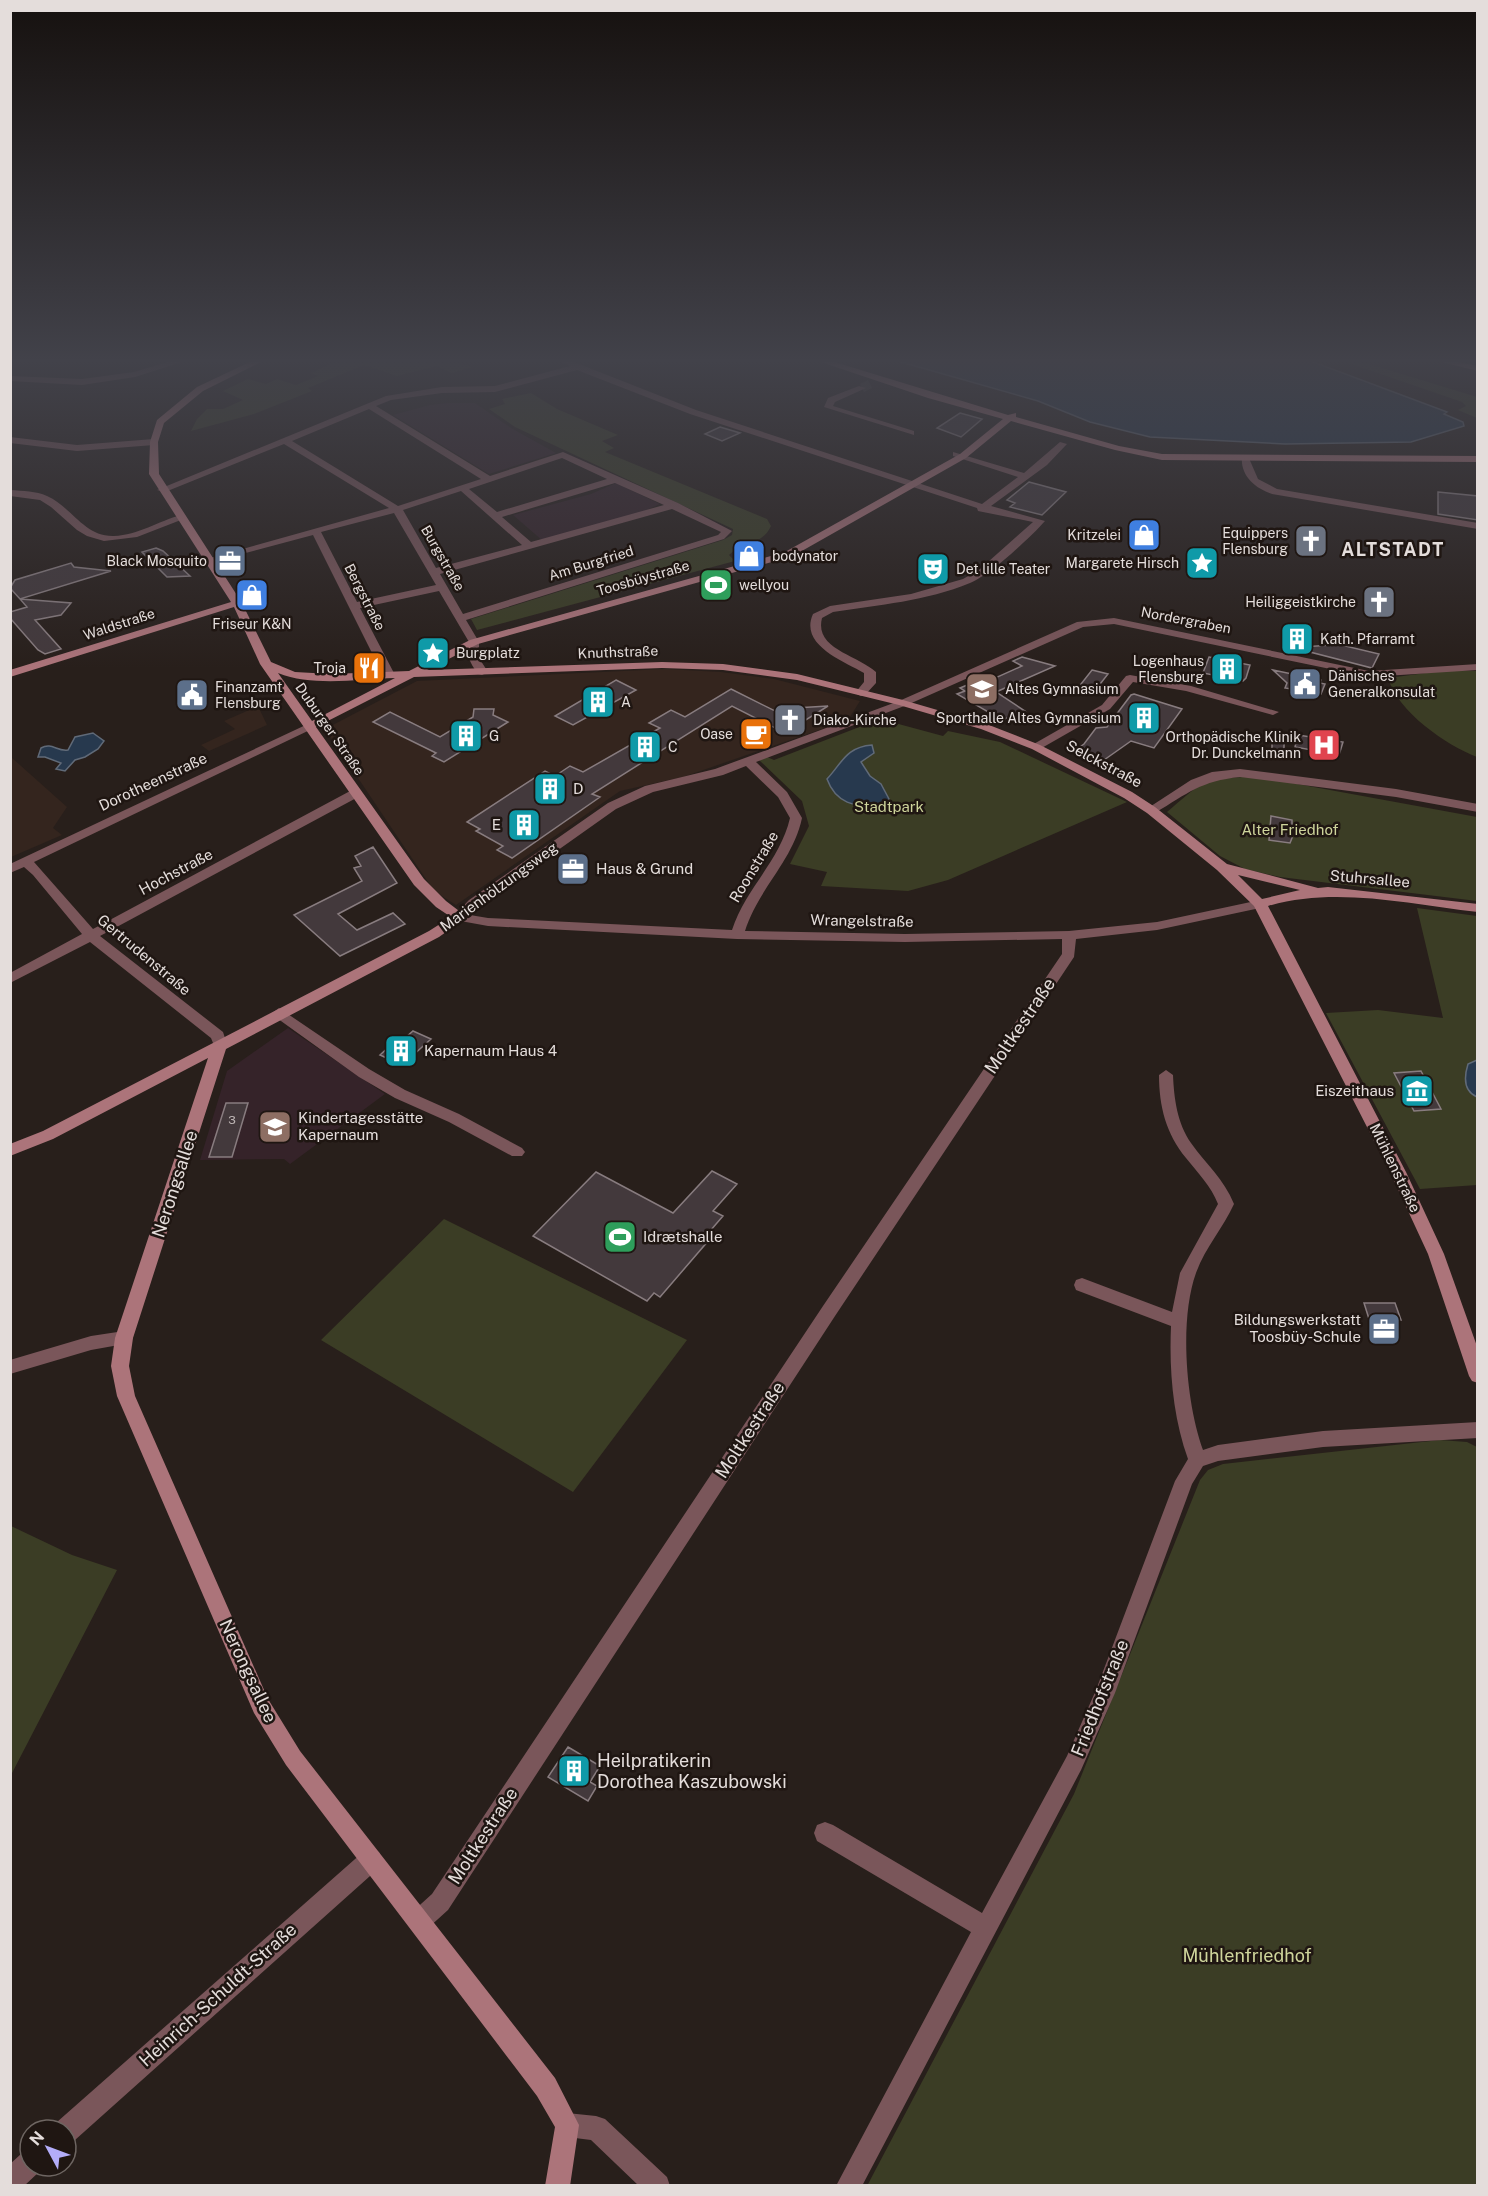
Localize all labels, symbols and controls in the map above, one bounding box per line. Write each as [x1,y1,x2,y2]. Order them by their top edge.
shop icon: Kritzelei [1126,517,1162,553]
street label: Burgstraße [418,522,468,594]
church icon: Equippers Flensburg [1293,523,1329,559]
place label: Equippers Flensburg [1222,525,1288,557]
place label: Kritzelei [1067,527,1121,543]
shop icon: bodynator [731,538,767,574]
district label: ALTSTADT [1341,539,1445,560]
street label: Am Burgfried [547,542,635,584]
office icon: Black Mosquito [212,543,248,579]
place icon: Margarete Hirsch [1184,545,1220,581]
place label: bodynator [772,548,838,564]
theatre icon: Det lille Teater [915,551,951,587]
place label: Black Mosquito [106,553,207,569]
place label: Margarete Hirsch [1066,555,1179,571]
street label: Toosbüystraße [595,557,691,599]
street label: Bergstraße [341,561,389,633]
place label: Det lille Teater [956,561,1050,577]
sports icon: wellyou [698,567,734,603]
shop icon: Friseur K&N [234,577,270,613]
place label: wellyou [739,577,789,593]
church icon: Heiliggeistkirche [1361,584,1397,620]
place label: Heiliggeistkirche [1245,594,1356,610]
street label: Nordergraben [1140,603,1232,637]
street label: Waldstraße [81,605,157,643]
place label: Friseur K&N [212,616,292,632]
building icon: Kath. Pfarramt [1279,621,1315,657]
place label: Kath. Pfarramt [1320,631,1415,647]
place icon: Burgplatz [415,635,451,671]
street label: Knuthstraße [577,643,659,661]
place label: Burgplatz [456,645,520,661]
restaurant icon: Troja [351,650,387,686]
building icon: Logenhaus Flensburg [1209,651,1245,687]
place label: Logenhaus Flensburg [1133,653,1204,685]
place label: Troja [313,660,346,676]
public building icon: Dänisches Generalkonsulat [1287,666,1323,702]
place label: Dänisches Generalkonsulat [1328,668,1435,700]
school or university icon: Altes Gymnasium [964,671,1000,707]
public building icon: Finanzamt Flensburg [174,677,210,713]
place label: Finanzamt Flensburg [215,679,283,711]
street label: Duburger Straße [292,680,368,778]
place label: Altes Gymnasium [1005,681,1119,697]
building icon: A [580,684,616,720]
place label: A [621,694,631,710]
building icon: Sporthalle Altes Gymnasium [1126,700,1162,736]
church icon: Diako-Kirche [772,702,808,738]
place label: Sporthalle Altes Gymnasium [936,710,1121,726]
place label: Diako-Kirche [813,712,897,728]
cafe icon: Oase [738,716,774,752]
building icon: G [448,718,484,754]
place label: Oase [700,726,733,742]
hospital icon: Orthopädische Klinik Dr. Dunckelmann [1306,727,1342,763]
place label: G [489,728,499,744]
building icon: C [627,729,663,765]
place label: Orthopädische Klinik Dr. Dunckelmann [1166,729,1301,761]
street label: Selckstraße [1063,736,1145,791]
place label: C [668,739,678,755]
street label: Dorotheenstraße [96,749,210,814]
building icon: D [532,771,568,807]
place label: D [573,780,583,797]
park label: Stadtpark [854,798,924,815]
building icon: E [506,807,542,843]
place label: E [492,816,501,833]
park label: Alter Friedhof [1241,821,1339,838]
street label: Roonstraße [726,828,781,905]
street label: Marienhölzungsweg [437,838,561,935]
street label: Hochstraße [136,845,216,898]
office icon: Haus & Grund [555,851,591,887]
place label: Haus & Grund [596,860,693,877]
street label: Stuhrsallee [1329,867,1411,890]
street label: Gertrudenstraße [94,911,194,998]
street label: Wrangelstraße [810,911,914,930]
street label: Moltkestraße [980,974,1059,1078]
building icon: Kapernaum Haus 4 [383,1033,419,1069]
place label: Kapernaum Haus 4 [424,1042,557,1059]
museum icon: Eiszeithaus [1399,1073,1435,1109]
place label: Eiszeithaus [1315,1082,1394,1099]
school or university icon: Kindertagesstätte Kapernaum [257,1109,293,1145]
place label: Kindertagesstätte Kapernaum [298,1109,423,1143]
house number: 3 [228,1113,236,1127]
street label: Mühlenstraße [1367,1121,1424,1215]
street label: Nerongsallee [147,1128,202,1240]
sports icon: Idrætshalle [602,1219,638,1255]
place label: Idrætshalle [643,1228,722,1245]
place label: Bildungswerkstatt Toosbüy-Schule [1234,1311,1361,1345]
office icon: Bildungswerkstatt Toosbüy-Schule [1366,1311,1402,1347]
street label: Moltkestraße [711,1377,789,1482]
street label: Nerongsallee [215,1616,282,1726]
street label: Friedhofstraße [1067,1636,1132,1759]
place label: Heilpratikerin Dorothea Kaszubowski [597,1750,787,1792]
building icon: Heilpratikerin Dorothea Kaszubowski [556,1753,592,1789]
street label: Moltkestraße [444,1783,522,1888]
street label: Heinrich-Schuldt-Straße [135,1918,301,2071]
park label: Mühlenfriedhof [1182,1945,1312,1966]
north arrow [18,2118,78,2178]
text: N [26,2128,48,2149]

